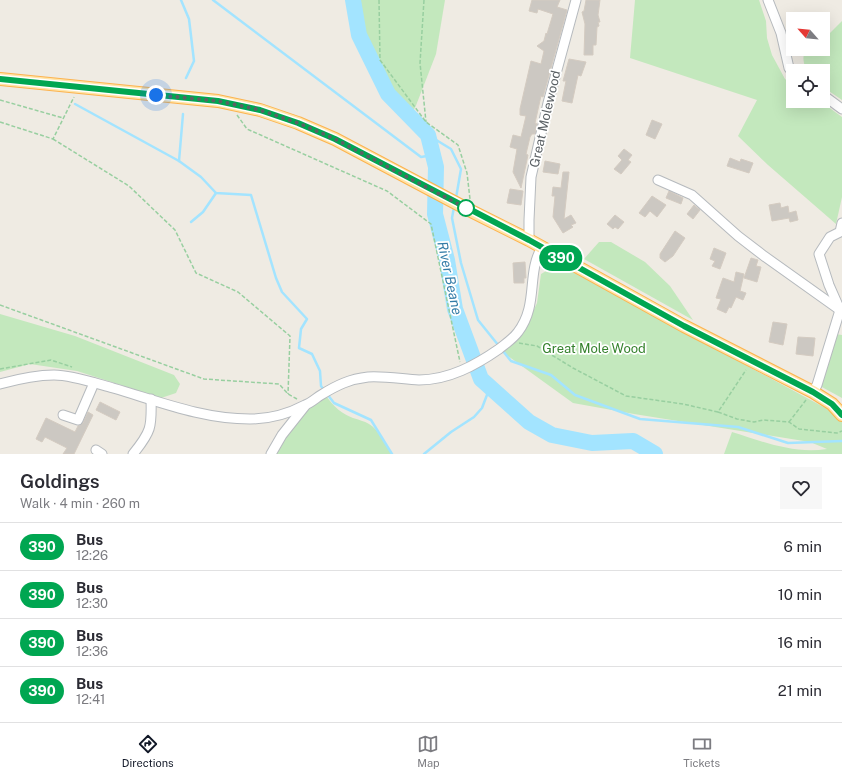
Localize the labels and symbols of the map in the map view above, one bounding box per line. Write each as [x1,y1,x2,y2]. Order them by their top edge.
north arrow [786,12,830,56]
street label: Great Molewood [527,69,563,169]
your location [146,85,166,105]
unlabelled marker [457,199,475,217]
water label: River Beane [434,240,466,317]
line badge: 390 [538,245,584,271]
park label: Great Mole Wood [542,341,646,356]

